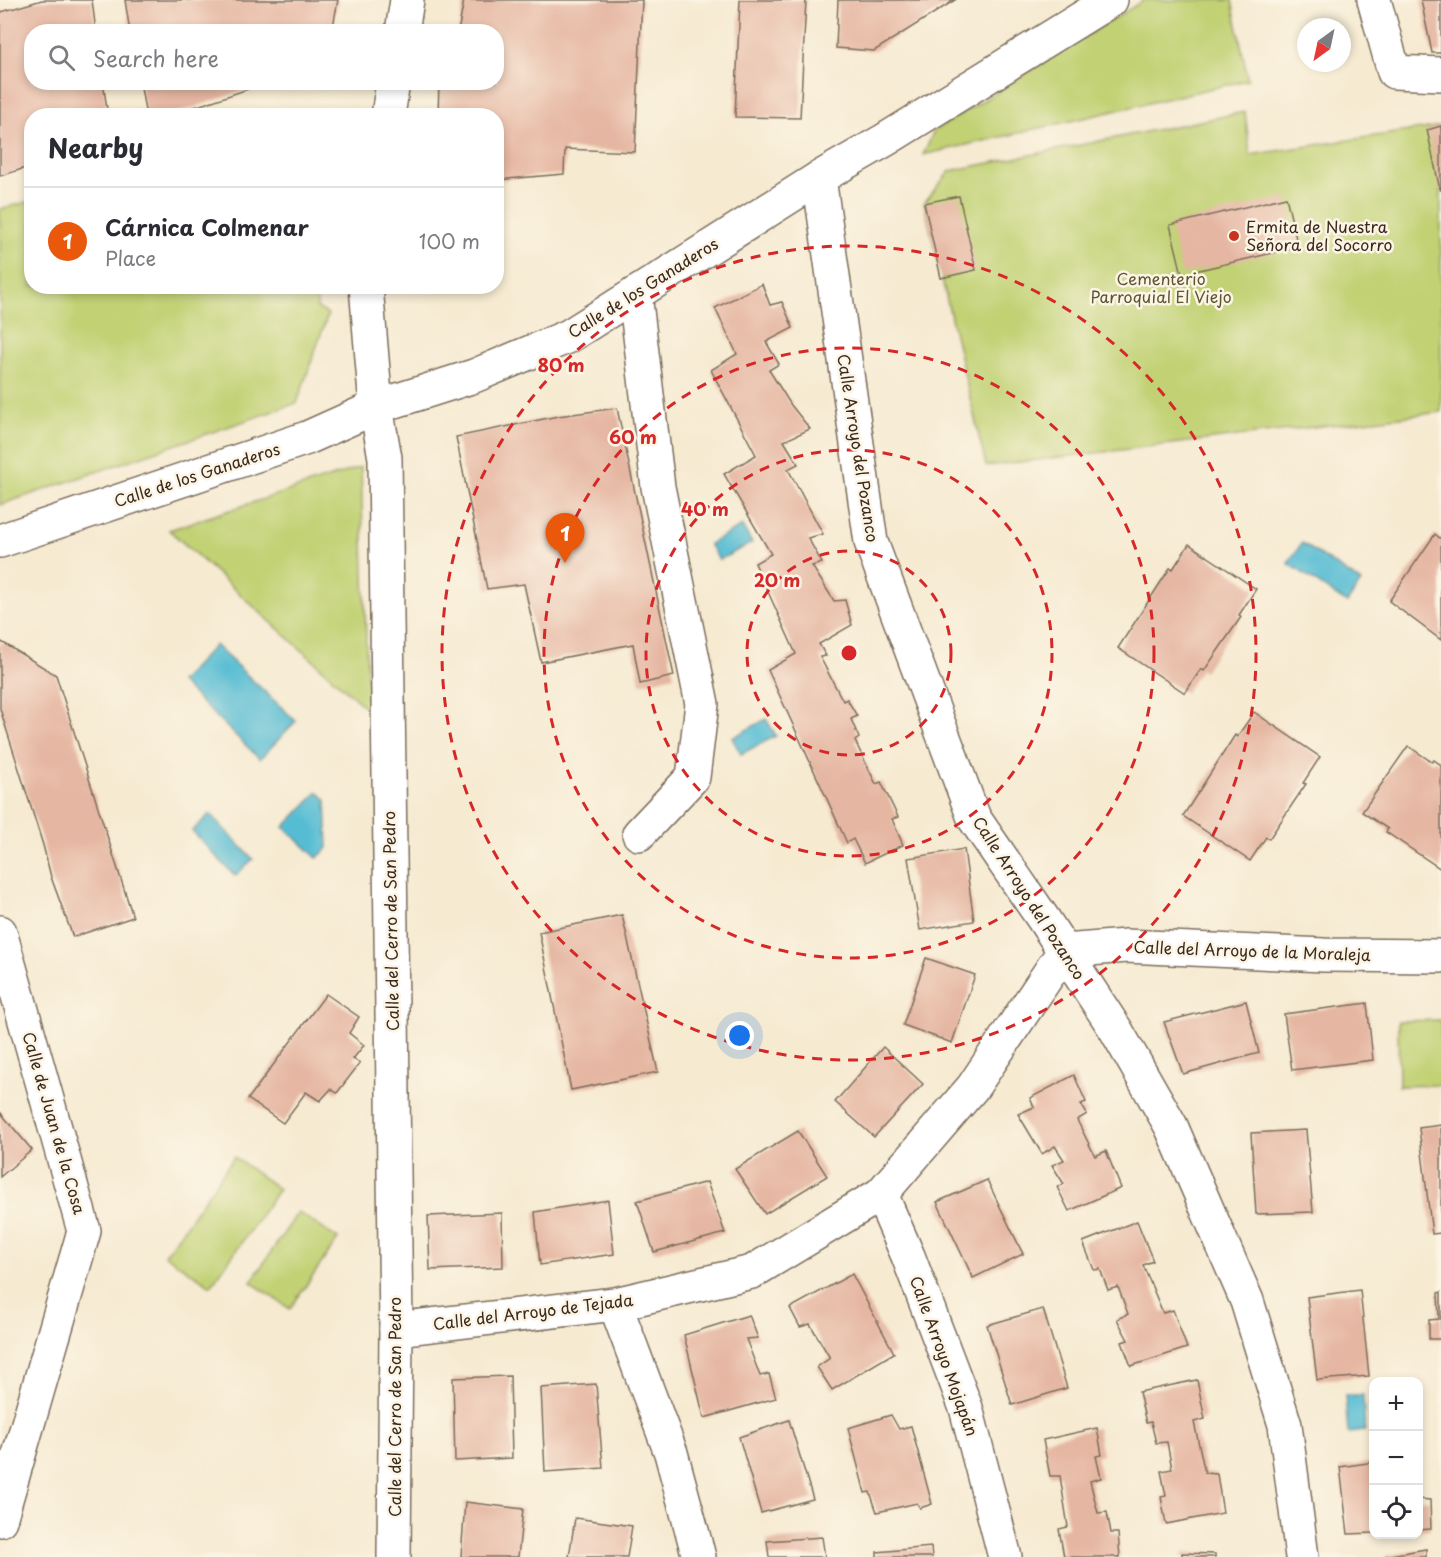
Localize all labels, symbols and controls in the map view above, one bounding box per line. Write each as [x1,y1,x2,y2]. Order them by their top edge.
north arrow [1297,18,1351,72]
search box [24,24,504,90]
icon: search [45,41,78,74]
text: Search here [93,41,219,74]
text: Nearby [48,128,143,167]
text: Cárnica Colmenar [105,210,309,243]
place label: Ermita de Nuestra Señora del Socorro [1246,214,1393,256]
text: 1 [63,226,72,256]
text: 100 m [419,226,480,256]
marker: Ermita de Nuestra Señora del Socorro [1227,229,1241,243]
street label: Calle de los Ganaderos [563,231,722,343]
text: Place [105,243,156,273]
park label: Cementerio Parroquial El Viejo [1090,266,1232,308]
text: 80 m [537,351,585,378]
street label: Calle Arroyo del Pozanco [832,352,886,544]
text: 60 m [609,423,657,450]
street label: Calle de los Ganaderos [111,436,283,512]
text: 40 m [681,495,729,522]
pin: 1 [546,514,584,563]
text: 20 m [754,566,800,593]
centre of rings [839,643,859,663]
street label: Calle del Cerro de San Pedro [376,811,404,1031]
street label: Calle Arroyo del Pozanco [968,811,1092,984]
street label: Calle del Arroyo de la Moraleja [1133,934,1371,966]
your location [725,1021,754,1050]
street label: Calle de Juan de la Cosa [17,1029,93,1217]
street label: Calle Arroyo Mojapán [905,1272,985,1439]
street label: Calle del Arroyo de Tejada [432,1287,634,1335]
street label: Calle del Cerro de San Pedro [382,1297,406,1517]
map controls [1369,1377,1423,1539]
button: + [1369,1377,1423,1431]
button: − [1369,1431,1423,1485]
button: locate [1369,1485,1423,1539]

